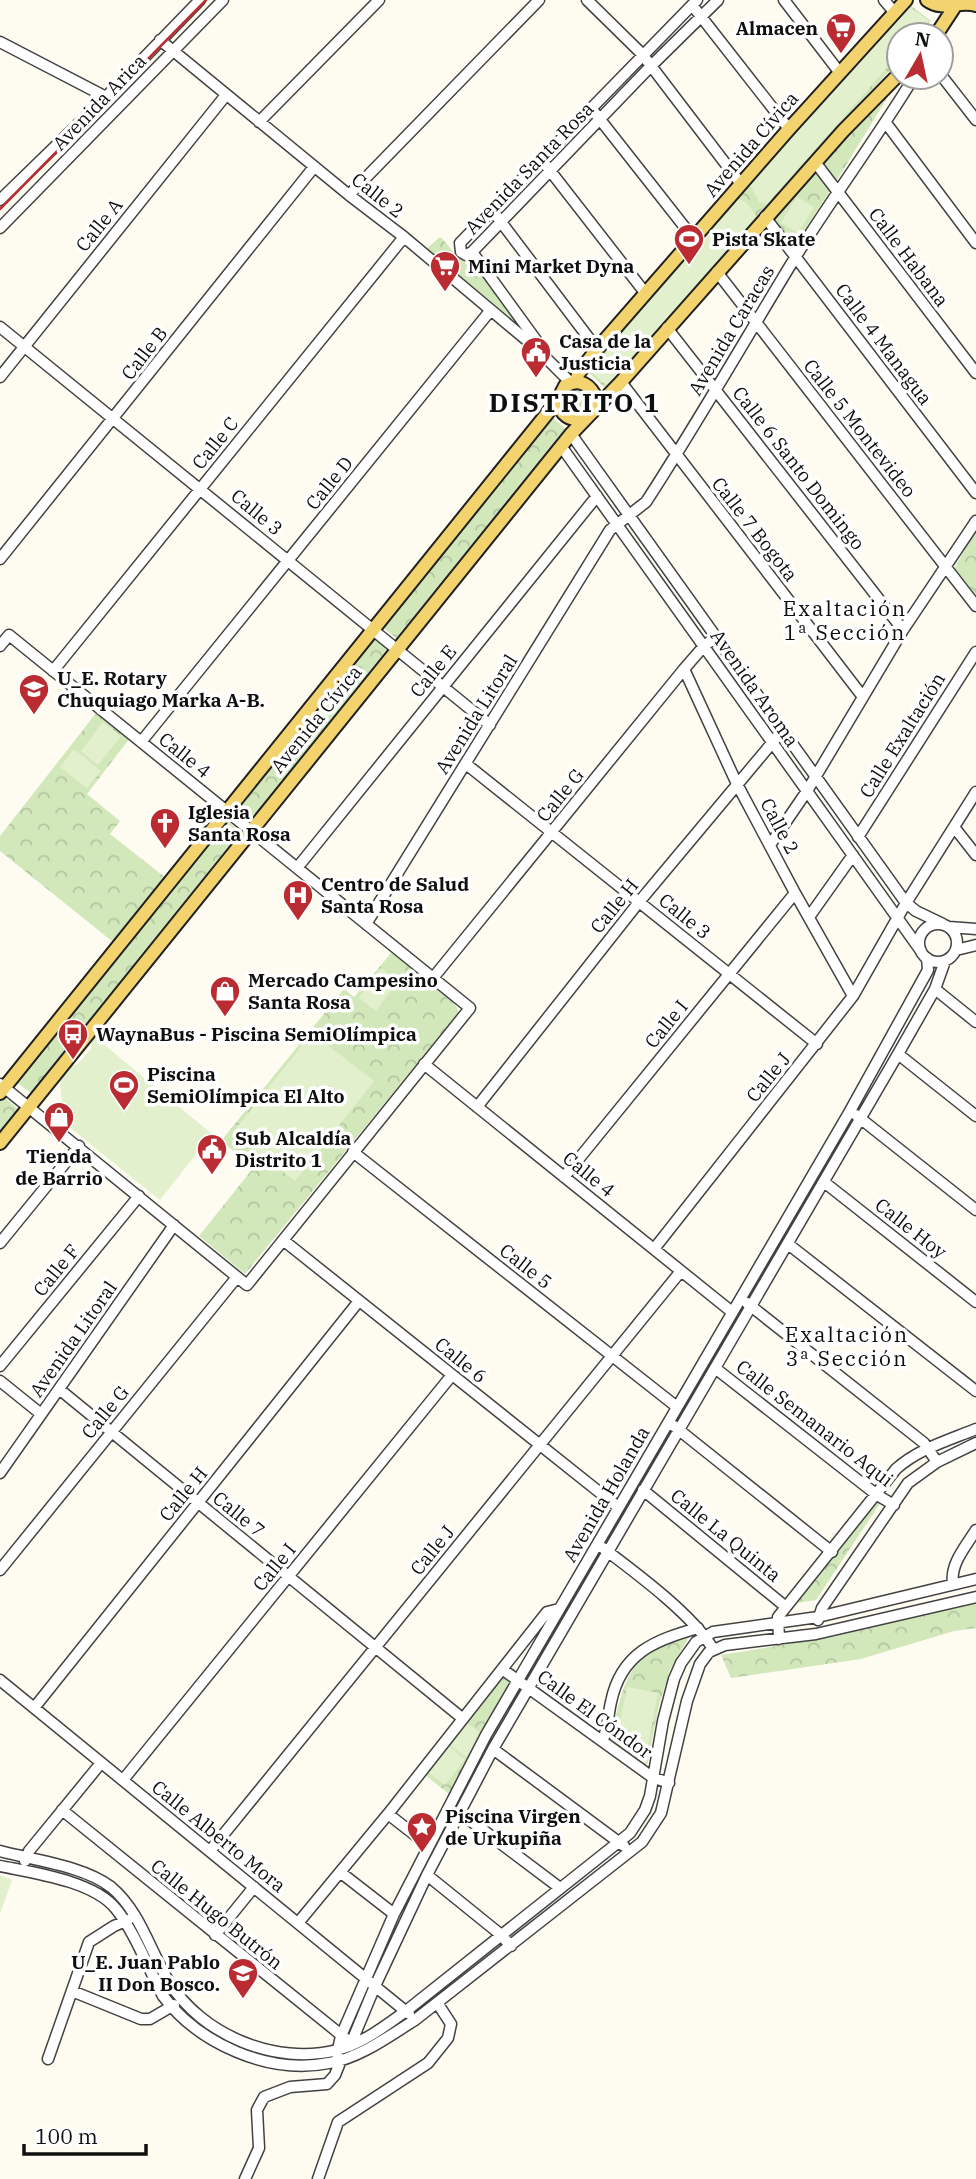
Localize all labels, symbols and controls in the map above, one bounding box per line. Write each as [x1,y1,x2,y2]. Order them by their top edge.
supermarket icon: Almacen [824,11,858,55]
place label: Almacen [736,16,818,40]
north arrow [885,21,955,91]
text: N [913,26,932,52]
street label: Avenida Arica [47,49,151,155]
street label: Avenida Cívica [699,86,803,202]
street label: Avenida Santa Rosa [460,97,598,239]
street label: Calle 2 [347,167,409,223]
street label: Calle A [70,194,128,256]
street label: Calle Habana [864,203,954,311]
sports icon: Pista Skate [672,222,706,266]
place label: Pista Skate [712,227,816,251]
supermarket icon: Mini Market Dyna [428,249,462,293]
place label: Mini Market Dyna [468,254,634,278]
street label: Avenida Caracas [683,260,779,400]
street label: Calle 4 Managua [830,278,938,410]
street label: Calle B [116,321,172,385]
place label: Casa de la Justicia [559,329,652,375]
public building icon: Casa de la Justicia [519,335,553,379]
street label: Calle 5 Montevideo [798,354,922,502]
street label: Calle 6 Santo Domingo [728,381,870,555]
district label: DISTRITO 1 [489,385,661,419]
street label: Calle C [187,412,243,474]
street label: Calle D [300,451,358,515]
street label: Calle 7 Bogota [707,472,803,586]
street label: Calle 3 [226,484,288,540]
district label: Exaltación 1ª Sección [783,594,907,646]
street label: Avenida Aroma [706,625,804,751]
street label: Calle E [405,640,461,702]
street label: Avenida Litoral [430,650,522,778]
street label: Avenida Cívica [265,660,367,778]
place label: U_E. Rotary Chuquiago Marka A-B. [57,666,265,712]
street label: Calle Exaltación [854,668,950,802]
school or university icon: U_E. Rotary Chuquiago Marka A-B. [17,672,51,716]
street label: Calle 4 [154,727,216,783]
street label: Calle G [531,763,589,827]
street label: Calle 2 [755,794,805,858]
place label: Iglesia Santa Rosa [188,800,291,846]
church icon: Iglesia Santa Rosa [148,806,182,850]
place label: Centro de Salud Santa Rosa [321,872,469,918]
street label: Calle H [585,874,643,938]
hospital icon: Centro de Salud Santa Rosa [281,878,315,922]
street label: Calle 3 [654,888,716,944]
place label: Mercado Campesino Santa Rosa [248,968,438,1014]
shop icon: Mercado Campesino Santa Rosa [208,974,242,1018]
street label: Calle I [639,995,693,1053]
bus stop icon: WaynaBus - Piscina SemiOlímpica [56,1017,90,1061]
place label: WaynaBus - Piscina SemiOlímpica [96,1022,417,1046]
street label: Calle J [741,1047,795,1107]
place label: Piscina SemiOlímpica El Alto [147,1062,344,1108]
sports icon: Piscina SemiOlímpica El Alto [107,1068,141,1112]
shop icon: Tienda de Barrio [42,1100,76,1144]
place label: Sub Alcaldía Distrito 1 [235,1126,352,1172]
public building icon: Sub Alcaldía Distrito 1 [195,1132,229,1176]
place label: Tienda de Barrio [15,1144,103,1190]
street label: Calle 4 [558,1146,620,1202]
street label: Calle Hoy [870,1193,952,1264]
street label: Calle 5 [495,1238,557,1294]
street label: Calle F [28,1239,84,1301]
street label: Avenida Litoral [24,1276,122,1402]
district label: Exaltación 3ª Sección [785,1320,909,1372]
street label: Calle 6 [430,1332,492,1388]
street label: Calle Semanario Aqui [732,1354,898,1492]
street label: Calle G [76,1380,134,1444]
street label: Avenida Holanda [557,1422,655,1566]
street label: Calle H [154,1462,212,1526]
street label: Calle La Quinta [666,1483,786,1587]
street label: Calle 7 [208,1486,270,1542]
street label: Calle J [405,1520,459,1580]
street label: Calle I [247,1538,301,1596]
street label: Calle El Cóndor [533,1664,658,1764]
street label: Calle Alberto Mora [147,1775,291,1897]
place label: Piscina Virgen de Urkupiña [445,1804,581,1850]
place icon: Piscina Virgen de Urkupiña [405,1810,439,1854]
street label: Calle Hugo Butrón [146,1853,288,1975]
place label: U_E. Juan Pablo II Don Bosco. [71,1950,220,1996]
school or university icon: U_E. Juan Pablo II Don Bosco. [226,1956,260,2000]
scale bar [24,2112,147,2156]
text: 100 m [35,2122,98,2150]

